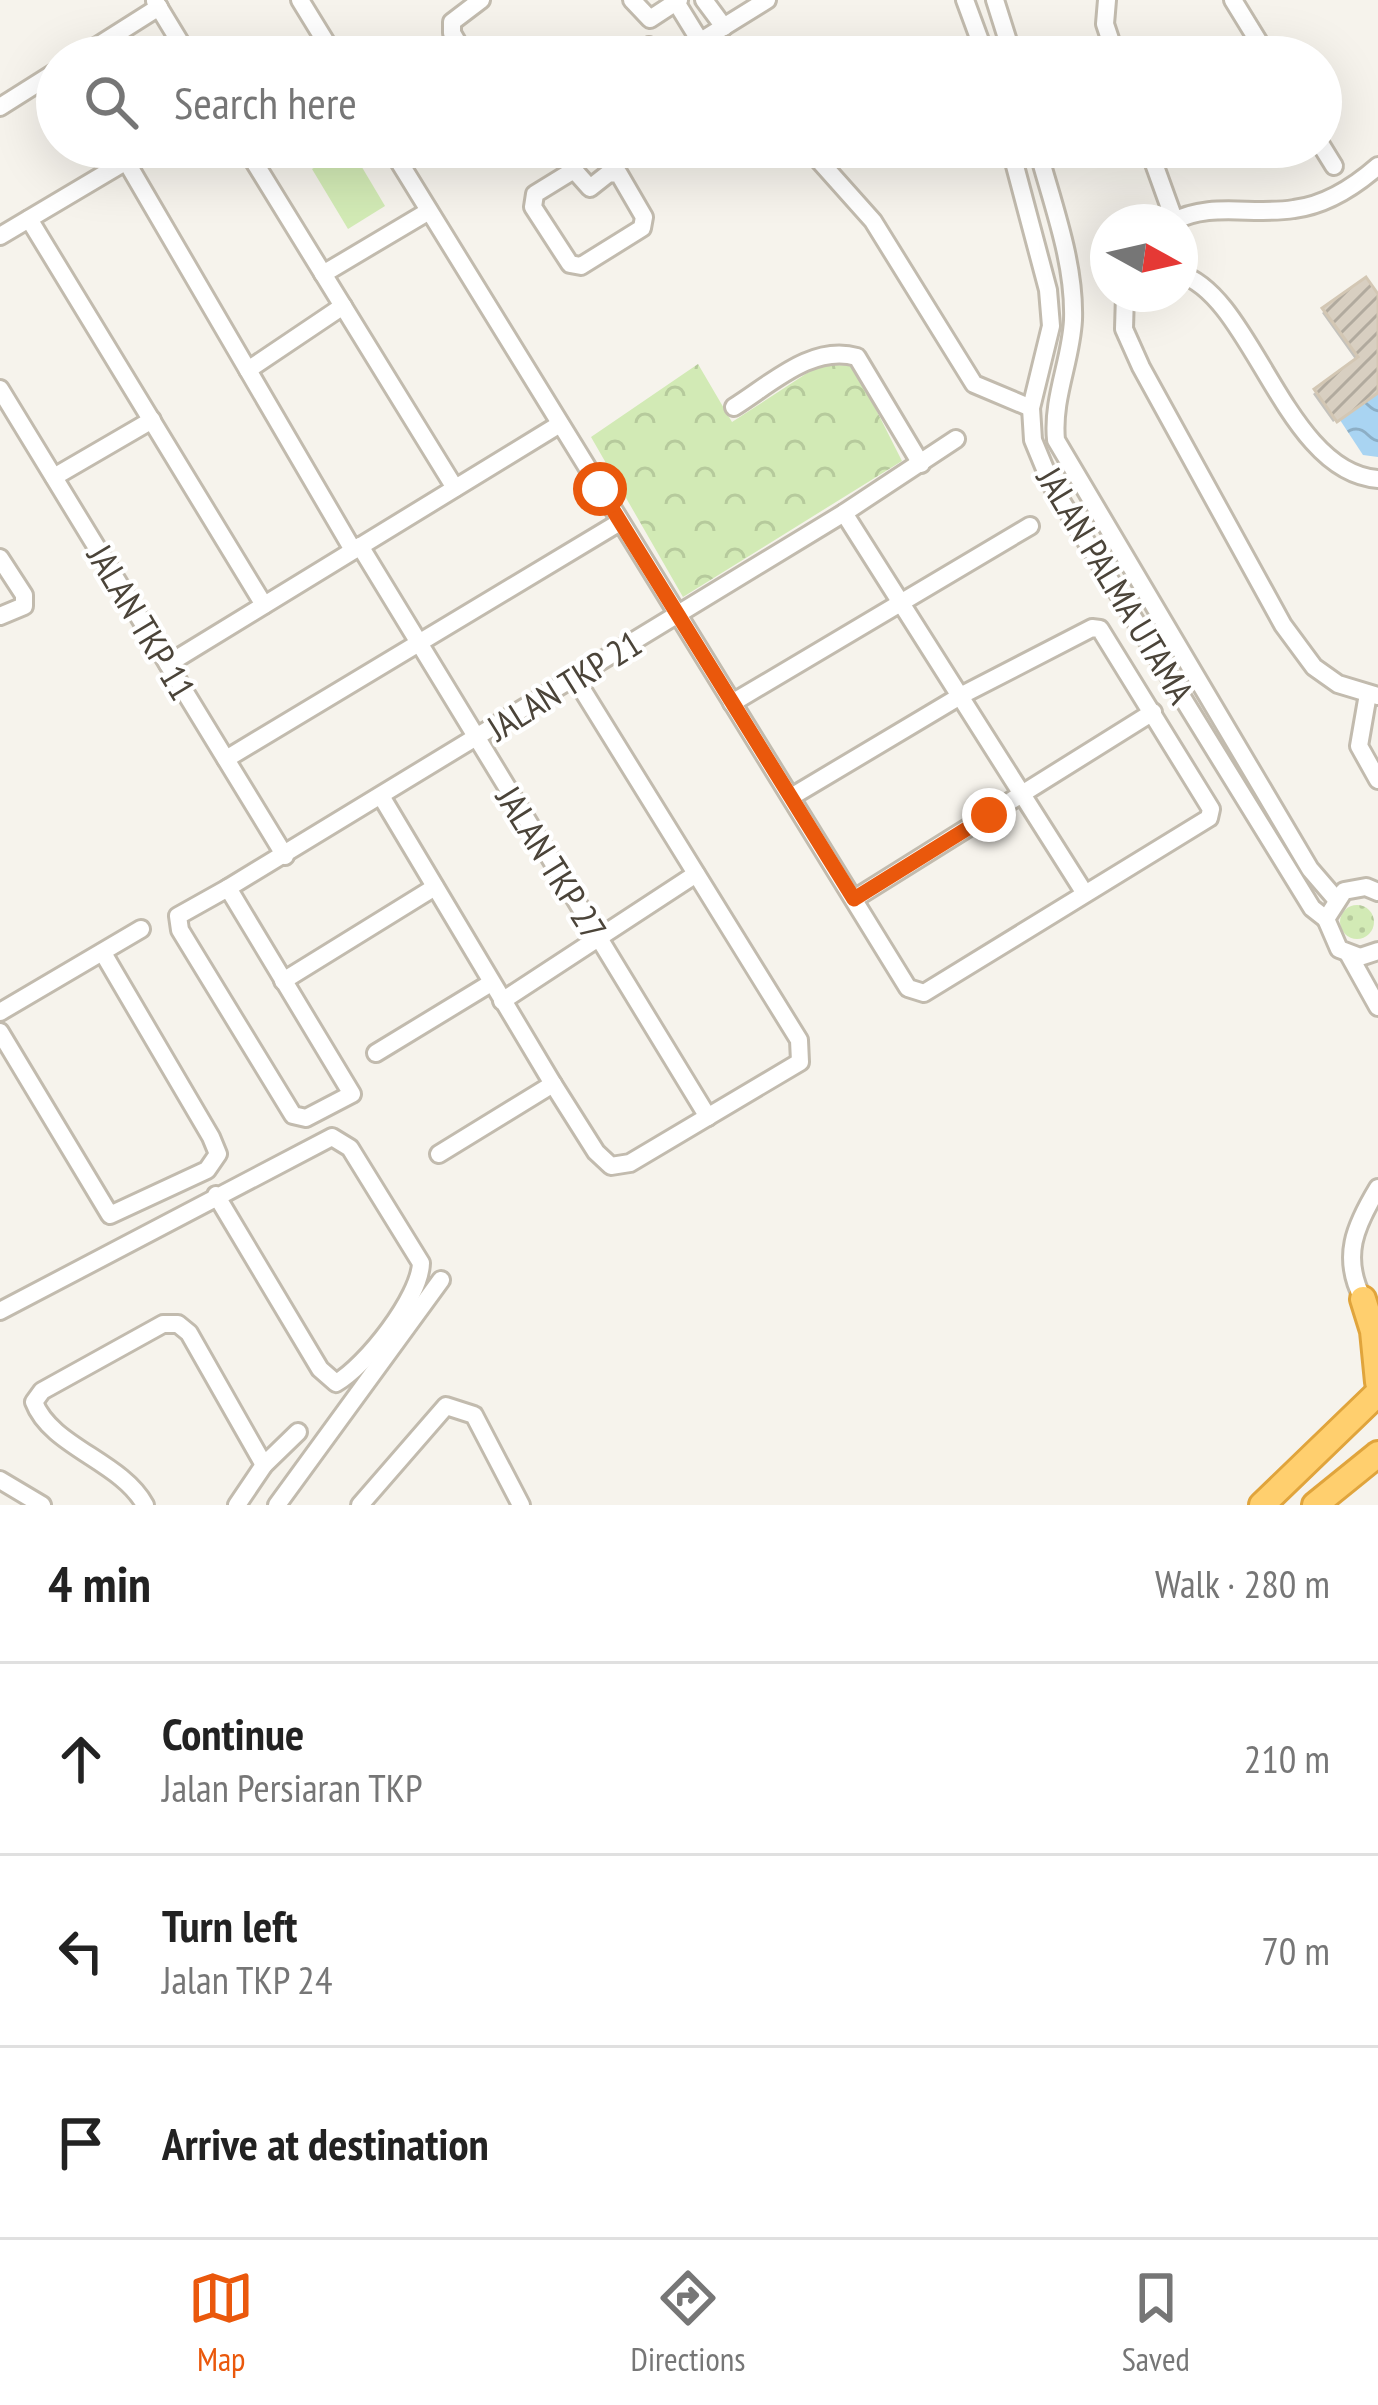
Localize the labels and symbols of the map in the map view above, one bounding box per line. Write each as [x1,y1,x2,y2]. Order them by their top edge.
north arrow [1090,204,1198,312]
street label: JALAN PALMA UTAMA [1026,457,1205,712]
route start [573,462,627,516]
street label: JALAN TKP 11 [77,535,207,708]
street label: JALAN TKP 21 [477,619,650,751]
street label: JALAN TKP 27 [486,776,618,949]
route end [962,788,1016,842]

